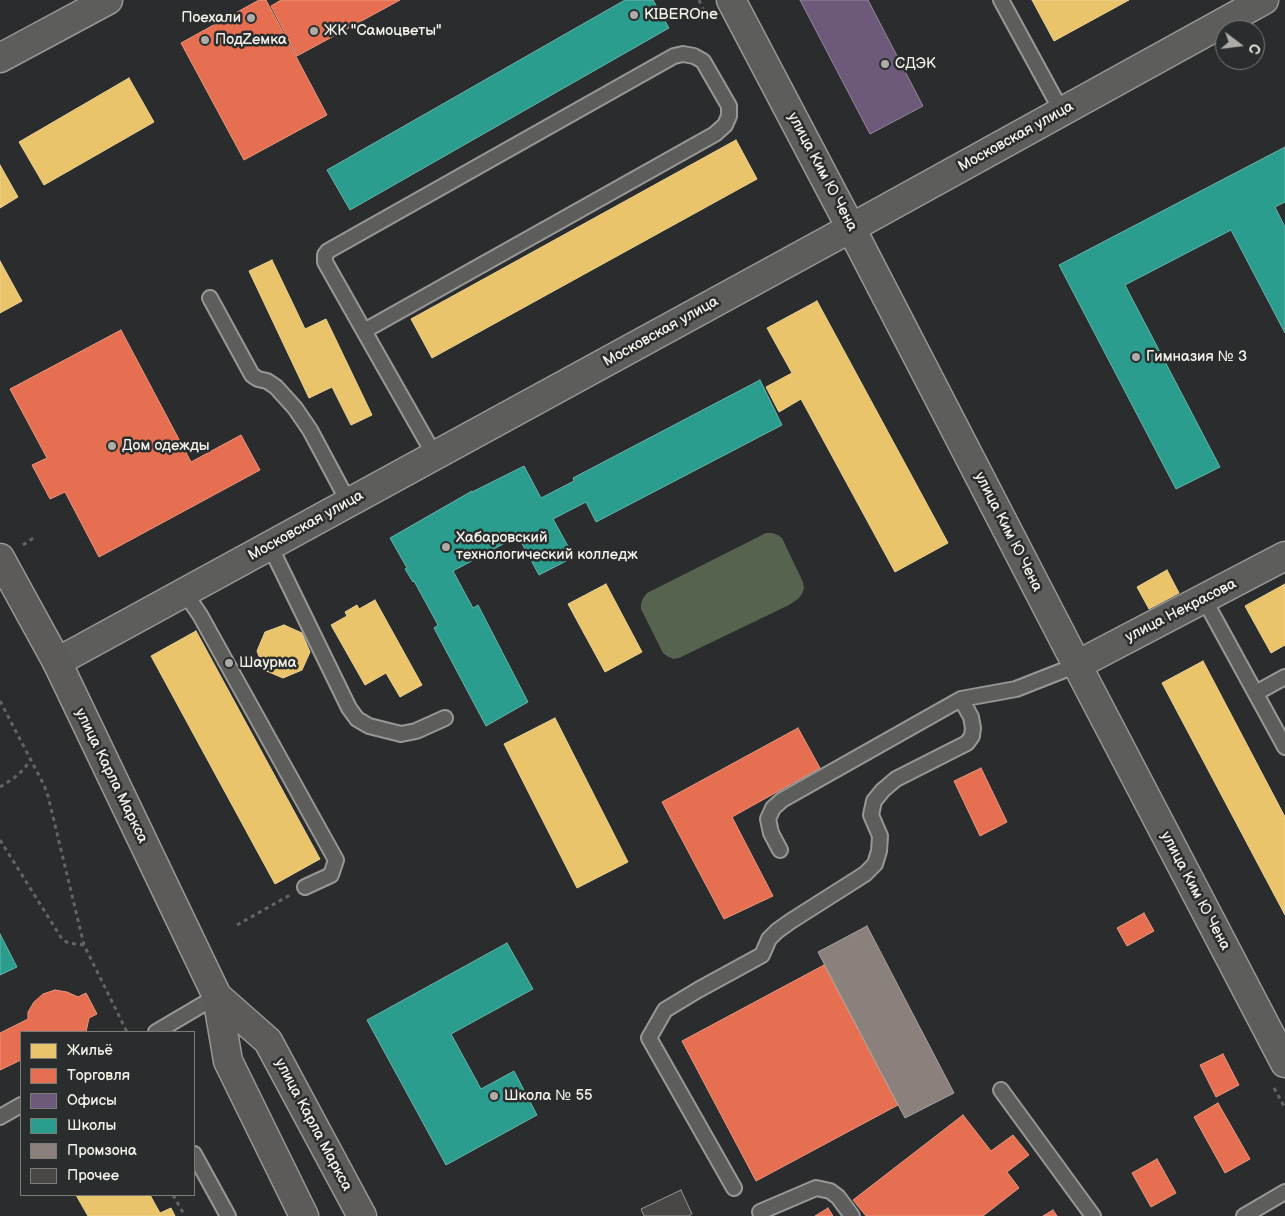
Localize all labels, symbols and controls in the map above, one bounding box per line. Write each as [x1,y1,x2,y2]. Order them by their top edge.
place label: KIBEROne [644,6,718,24]
place label: Поехали [181,9,241,27]
marker: KIBEROne [628,9,640,21]
marker: Поехали [245,12,257,24]
north arrow [1215,20,1265,70]
place label: ЖК "Самоцветы" [324,22,442,40]
marker: ЖК "Самоцветы" [308,25,320,37]
place label: ПодZемка [215,31,287,49]
marker: ПодZемка [199,34,211,46]
text: С [1245,42,1263,56]
place label: СДЭК [895,55,936,73]
marker: СДЭК [879,58,891,70]
street label: Московская улица [955,98,1077,176]
street label: улица Ким Ю Чена [783,110,861,234]
street label: Московская улица [600,293,722,371]
place label: Гимназия № 3 [1146,348,1247,366]
marker: Гимназия № 3 [1130,351,1142,363]
place label: Дом одежды [122,437,210,455]
marker: Дом одежды [106,440,118,452]
street label: улица Ким Ю Чена [970,469,1046,595]
street label: Московская улица [245,487,367,565]
place label: Хабаровский технологический колледж [456,529,638,564]
marker: Хабаровский технологический колледж [440,541,452,553]
street label: улица Некрасова [1122,575,1240,647]
place label: Шаурма [239,654,297,672]
marker: Шаурма [223,657,235,669]
street label: улица Карла Маркса [71,706,151,846]
street label: улица Ким Ю Чена [1156,829,1234,953]
legend [20,1031,195,1196]
text: Жильё [67,1041,113,1060]
street label: улица Карла Маркса [270,1056,356,1194]
text: Торговля [67,1066,130,1085]
place label: Школа № 55 [504,1087,593,1105]
marker: Школа № 55 [488,1090,500,1102]
text: Офисы [67,1091,117,1110]
text: Школы [67,1116,116,1135]
text: Промзона [67,1141,137,1160]
text: Прочее [67,1166,119,1185]

